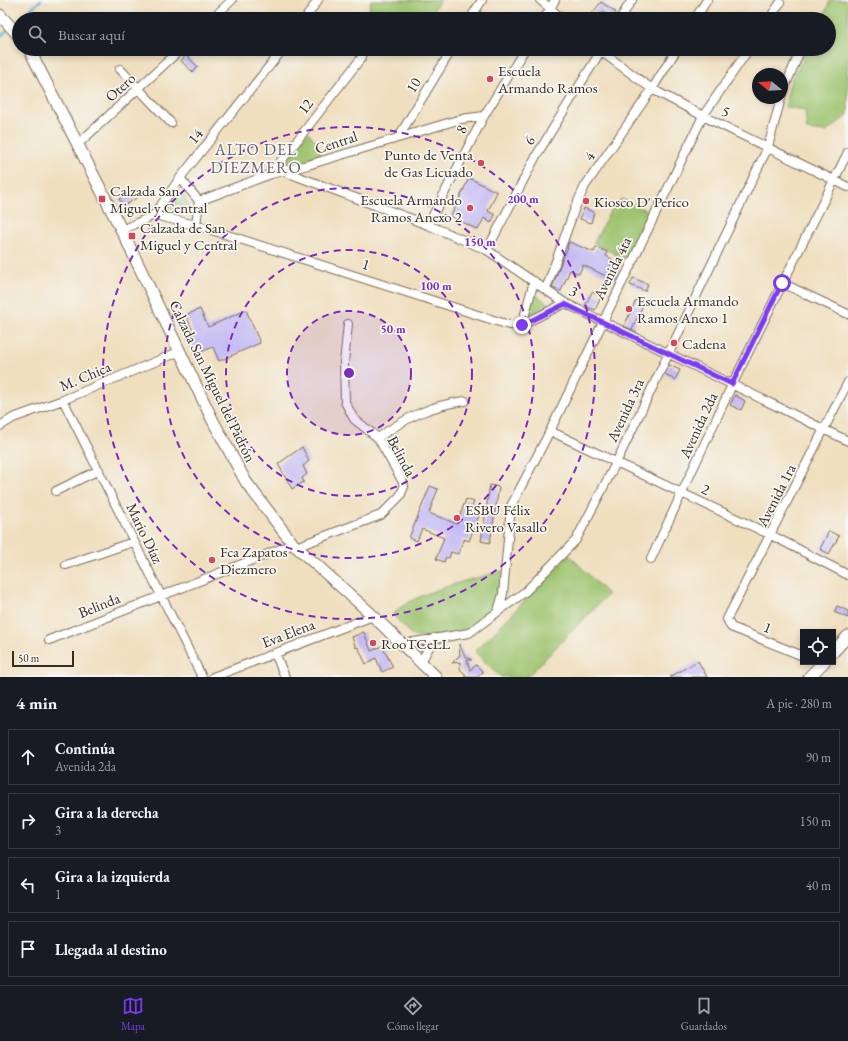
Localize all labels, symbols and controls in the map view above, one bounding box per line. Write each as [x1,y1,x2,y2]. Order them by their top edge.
search box [12,12,836,56]
icon: search [26,23,48,45]
text: Buscar aquí [58,25,125,44]
place label: Escuela Armando Ramos [497,61,598,97]
street label: Otero [101,68,139,106]
north arrow [752,68,788,104]
street label: 10 [401,74,425,96]
marker: Escuela Armando Ramos [485,74,495,84]
street label: 12 [293,94,317,118]
street label: 5 [719,101,733,121]
street label: 8 [451,121,471,137]
street label: 14 [183,124,207,148]
street label: Central [312,126,360,158]
street label: 6 [519,132,539,148]
district label: ALTO DEL DIEZMERO [210,139,302,178]
place label: Punto de Venta de Gas Licuado [384,145,473,181]
street label: 4 [579,147,599,164]
marker: Punto de Venta de Gas Licuado [476,158,486,168]
place label: Calzada San Miguel y Central [110,181,208,217]
place label: Escuela Armando Ramos Anexo 2 [360,190,463,226]
text: 200 m [507,191,539,207]
place label: Kiosco D' Perico [594,192,689,211]
marker: Calzada San Miguel y Central [97,194,107,204]
marker: Kiosco D' Perico [581,196,591,206]
marker: Escuela Armando Ramos Anexo 2 [465,203,475,213]
place label: Calzada de San Miguel y Central [140,218,238,254]
marker: Calzada de San Miguel y Central [127,231,137,241]
text: 150 m [464,234,496,250]
street label: Avenida 4ta [588,234,635,303]
street label: 1 [360,254,372,274]
route start [773,274,791,292]
text: 100 m [420,278,452,294]
street label: 3 [566,281,582,301]
place label: Escuela Armando Ramos Anexo 1 [637,291,739,327]
street label: Calzada San Miguel del Padrón [165,297,261,465]
marker: Escuela Armando Ramos Anexo 1 [624,304,634,314]
route end [513,316,531,334]
text: 50 m [380,321,406,337]
place label: Cadena [682,334,726,353]
marker: Cadena [669,338,679,348]
street label: M. Chica [56,357,114,395]
centre of rings [342,366,356,380]
street label: Avenida 3ra [602,375,648,446]
street label: Avenida 2da [674,389,721,462]
street label: Belinda [383,432,421,480]
street label: Avenida 1ra [752,460,800,530]
street label: 2 [699,479,714,499]
street label: Mario Díaz [122,500,168,567]
place label: ESBU Félix Rivero Vasallo [465,500,547,536]
marker: ESBU Félix Rivero Vasallo [452,513,462,523]
place label: Fca Zapatos Diezmero [220,542,288,578]
marker: Fca Zapatos Diezmero [207,555,217,565]
street label: Belinda [75,588,123,622]
street label: Eva Elena [259,614,317,652]
street label: 1 [761,617,775,637]
map controls [800,629,836,665]
button: locate [800,629,836,665]
place label: RooTCeLL [381,634,451,653]
marker: RooTCeLL [368,638,378,648]
scale bar [12,649,74,668]
text: 50 m [18,651,39,665]
text: 4 min [16,692,57,714]
text: A pie · 280 m [766,695,832,712]
text: Continúa [55,739,115,758]
icon: ahead [17,746,39,768]
text: 90 m [806,749,831,766]
text: Avenida 2da [55,758,116,775]
text: Gira a la derecha [55,803,159,822]
icon: right [17,810,39,832]
text: 150 m [800,813,831,830]
text: 3 [55,822,61,839]
text: Gira a la izquierda [55,867,170,886]
icon: left [17,874,39,896]
text: 40 m [806,877,831,894]
text: 1 [55,886,61,903]
icon: arrive [17,938,39,960]
text: Llegada al destino [55,940,167,959]
tab: Mapa [121,995,145,1033]
tab: Cómo llegar [387,995,439,1033]
tab: Guardados [681,995,727,1033]

